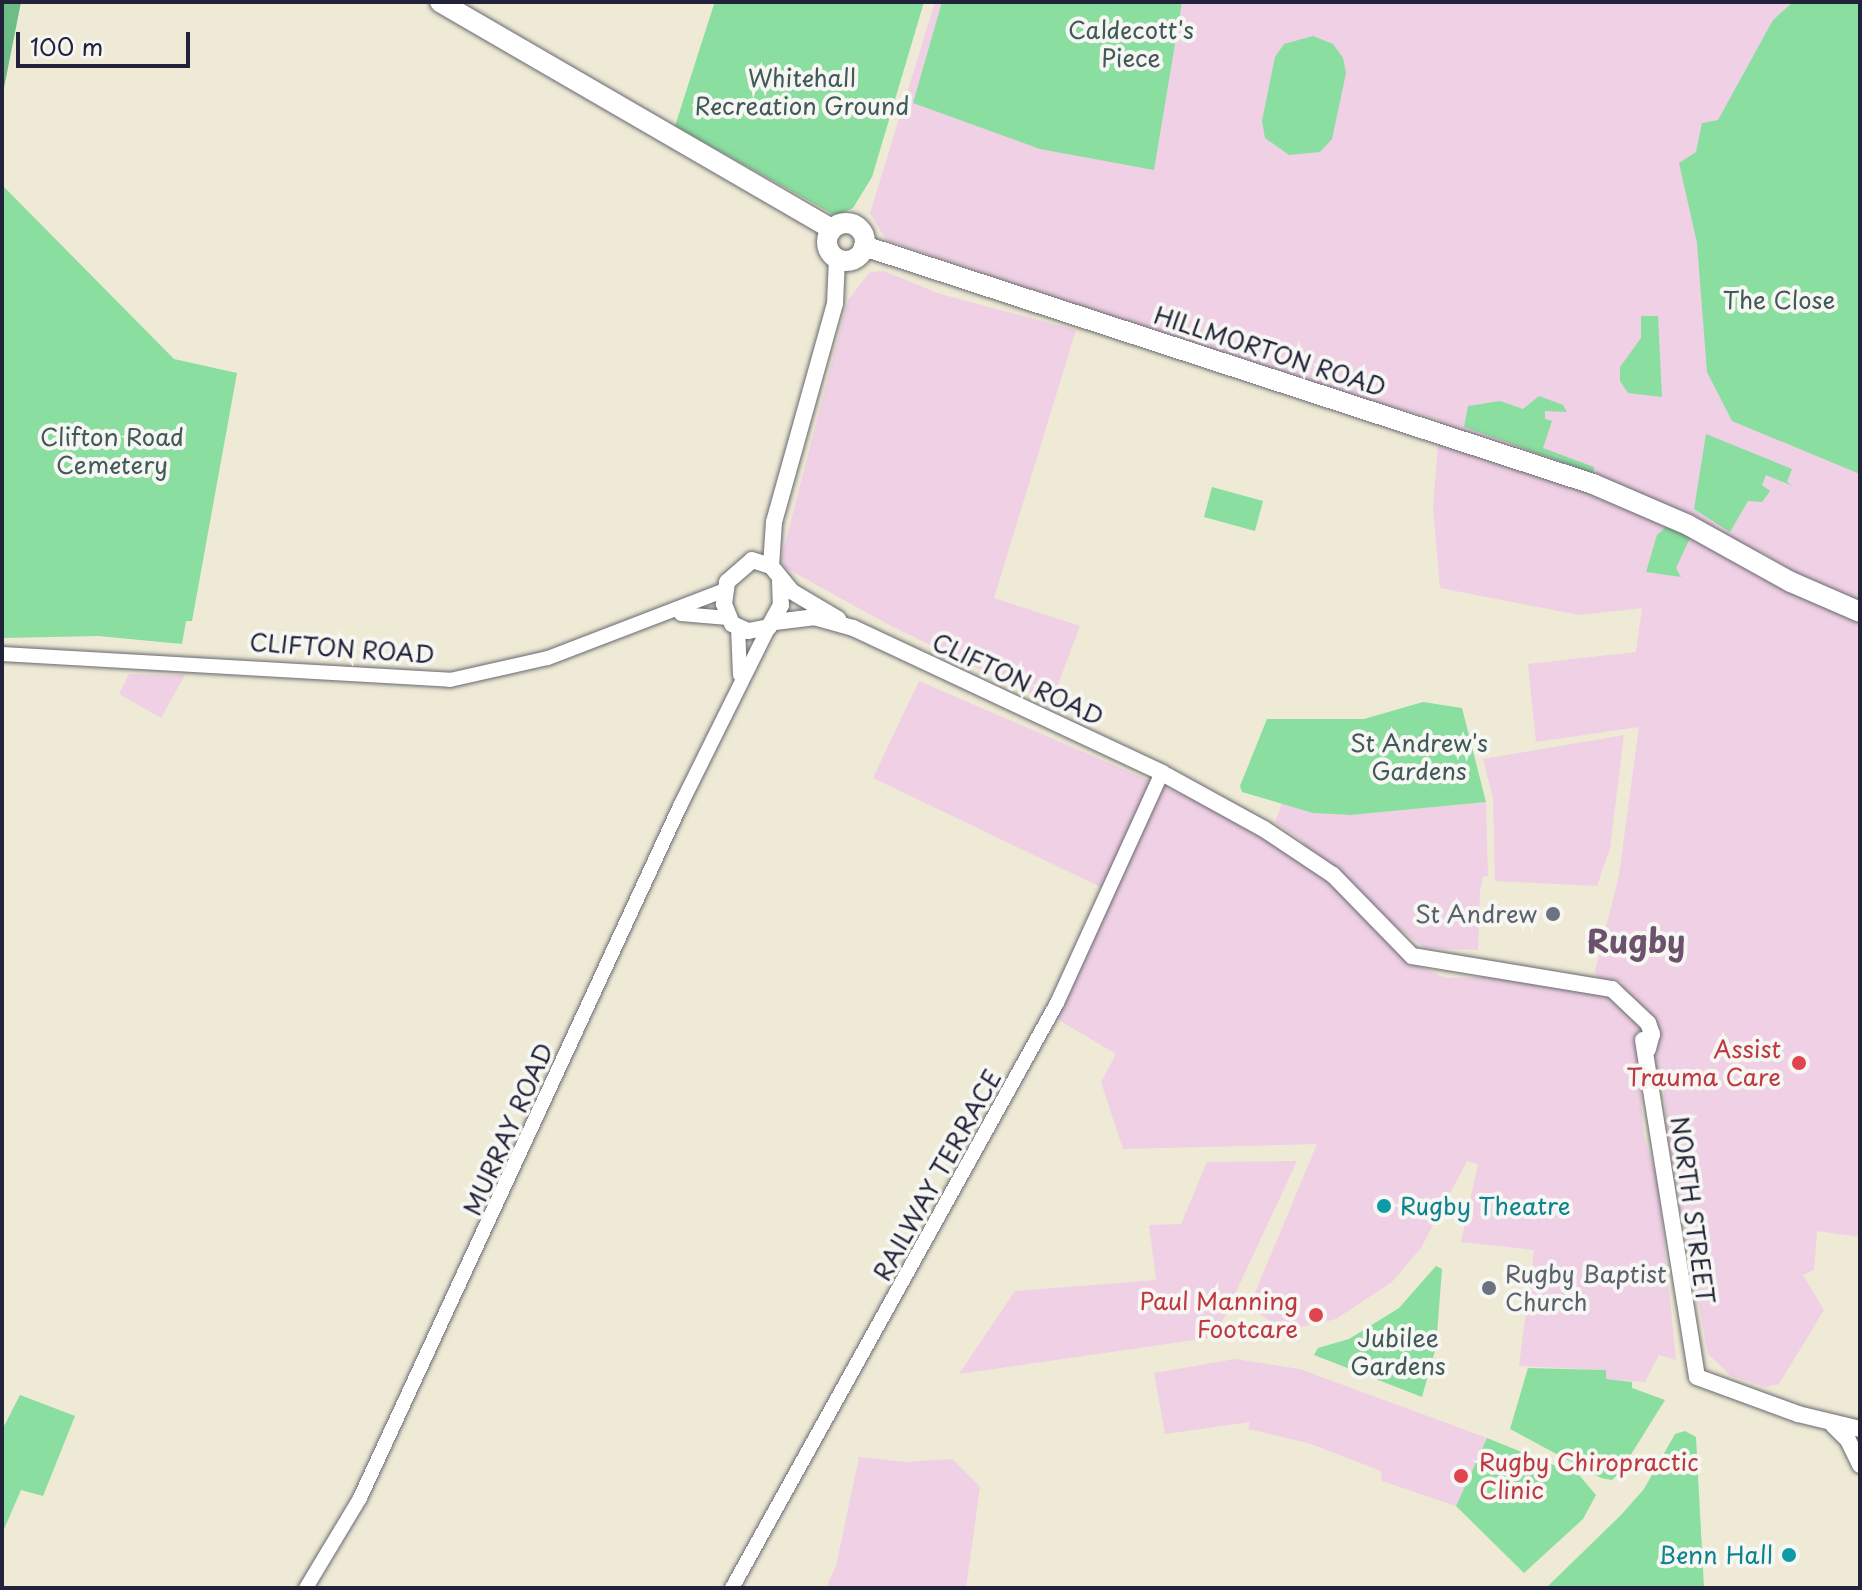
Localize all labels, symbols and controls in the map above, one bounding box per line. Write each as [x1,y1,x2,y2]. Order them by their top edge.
scale bar [20,16,194,66]
park label: Caldecott's Piece [1068,16,1194,72]
text: 100 m [30,28,103,64]
park label: Whitehall Recreation Ground [694,64,910,120]
park label: The Close [1723,286,1835,314]
street label: HILLMORTON ROAD [1150,300,1390,402]
park label: Clifton Road Cemetery [40,423,184,479]
street label: CLIFTON ROAD [248,627,436,669]
street label: CLIFTON ROAD [927,627,1109,731]
park label: St Andrew's Gardens [1349,729,1489,785]
place label: St Andrew [1414,900,1537,928]
marker: St Andrew [1544,905,1562,923]
district label: Rugby [1587,921,1685,959]
place label: Assist Trauma Care [1627,1035,1781,1091]
street label: MURRAY ROAD [457,1038,559,1220]
marker: Assist Trauma Care [1788,1052,1810,1074]
street label: RAILWAY TERRACE [868,1066,1006,1284]
street label: NORTH STREET [1665,1113,1721,1307]
place label: Rugby Theatre [1400,1192,1569,1220]
marker: Rugby Theatre [1375,1197,1393,1215]
place label: Rugby Baptist Church [1505,1260,1668,1316]
marker: Rugby Baptist Church [1480,1279,1498,1297]
place label: Paul Manning Footcare [1139,1287,1298,1343]
marker: Paul Manning Footcare [1305,1304,1327,1326]
park label: Jubilee Gardens [1350,1324,1446,1380]
place label: Rugby Chiropractic Clinic [1479,1448,1700,1504]
marker: Rugby Chiropractic Clinic [1450,1465,1472,1487]
place label: Benn Hall [1658,1541,1773,1569]
marker: Benn Hall [1780,1546,1798,1564]

